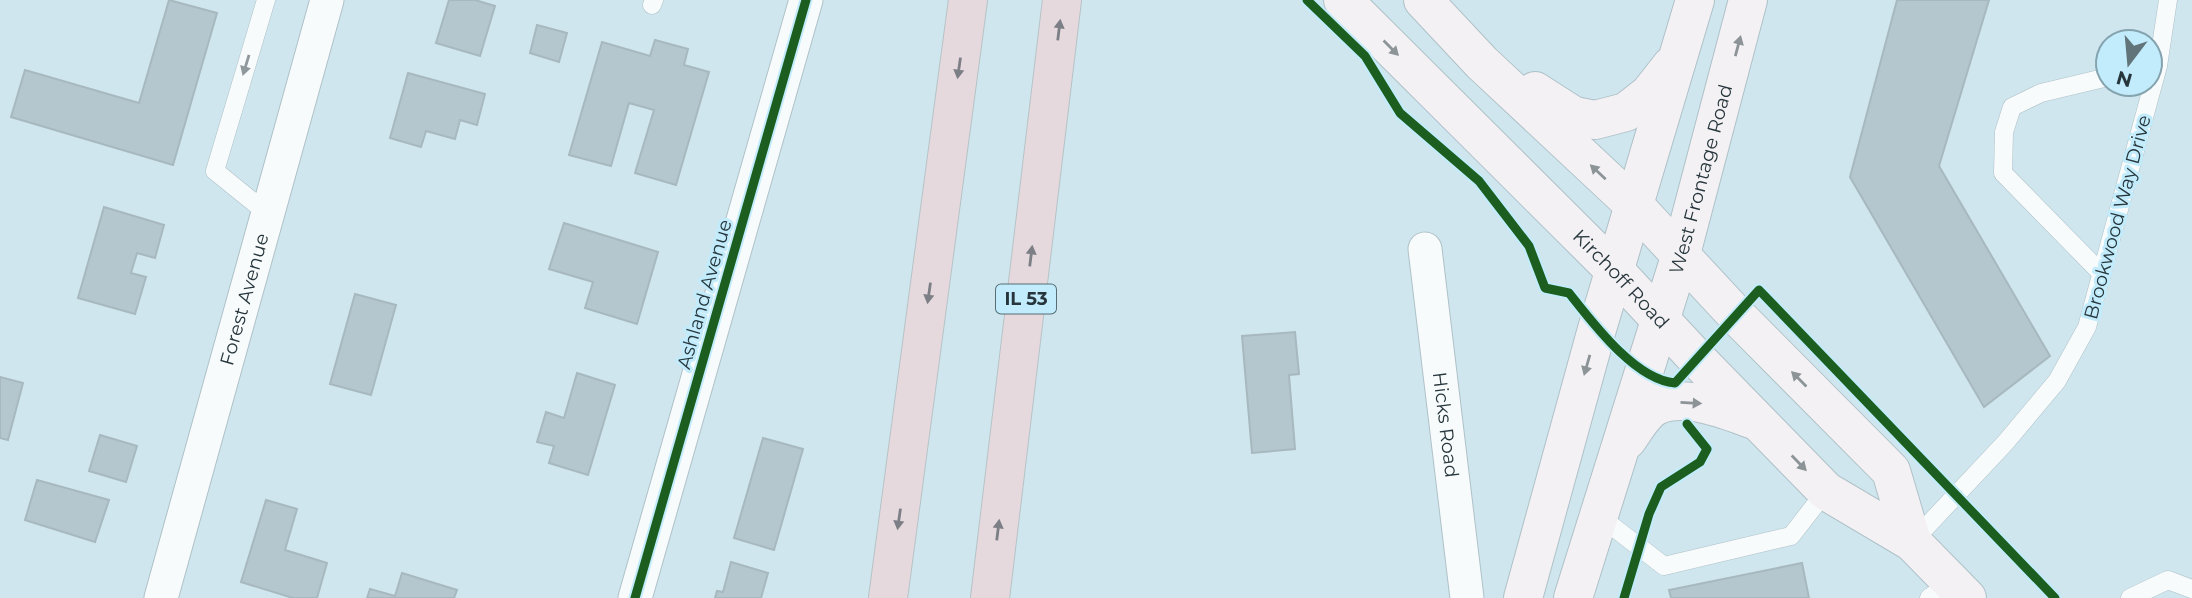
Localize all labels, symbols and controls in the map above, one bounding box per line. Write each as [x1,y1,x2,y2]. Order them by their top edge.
one-way arrow [1053,19,1064,41]
north arrow [2094,28,2164,98]
one-way arrow [1733,36,1743,57]
one-way arrow [1382,40,1399,56]
one-way arrow [241,55,251,76]
one-way arrow [954,57,965,79]
text: N [2114,66,2135,92]
street label: West Frontage Road [1664,82,1737,277]
street label: Brookwood Way Drive [2079,113,2156,322]
one-way arrow [1590,164,1607,180]
street label: Ashland Avenue [672,217,737,372]
street label: Kirchoff Road [1568,225,1674,334]
street label: Forest Avenue [215,231,274,368]
one-way arrow [1026,245,1037,267]
one-way arrow [924,282,935,304]
road number: IL 53 [996,284,1056,314]
one-way arrow [1582,355,1592,376]
street label: Hicks Road [1428,371,1463,479]
one-way arrow [1791,371,1808,387]
one-way arrow [1680,398,1702,409]
one-way arrow [1790,454,1807,471]
one-way arrow [894,508,905,530]
one-way arrow [992,519,1003,541]

